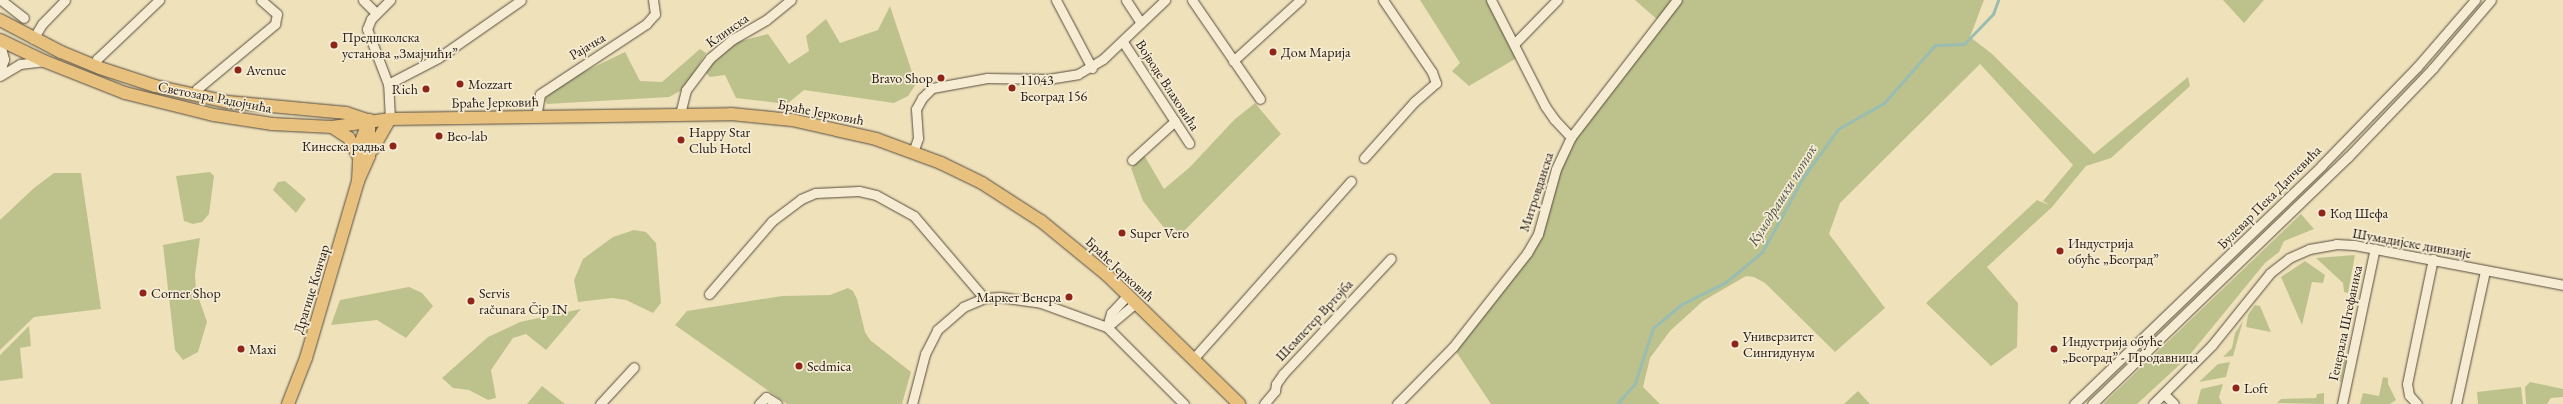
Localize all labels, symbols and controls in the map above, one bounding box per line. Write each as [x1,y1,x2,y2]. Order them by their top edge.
street label: Клинска [702,9,752,51]
place label: Предшколска установа „Змајчићи” [342,29,458,62]
street label: Рајачка [566,29,608,63]
street label: Војводе Влаховића [1132,36,1204,134]
marker: Предшколска установа „Змајчићи” [329,40,339,50]
place label: Дом Марија [1281,44,1351,60]
marker: Дом Марија [1268,47,1278,57]
place label: Avenue [246,62,286,78]
marker: Avenue [233,65,243,75]
place label: Bravo Shop [871,70,933,86]
place label: 11043 Београд 156 [1020,72,1087,104]
marker: Bravo Shop [936,73,946,83]
place label: Mozzart [468,76,512,92]
street label: Светозара Радојчића [157,78,273,116]
marker: Mozzart [455,79,465,89]
place label: Rich [392,81,418,97]
marker: 11043 Београд 156 [1007,83,1017,93]
marker: Rich [421,84,431,94]
street label: Браће Јерковић [451,93,539,111]
street label: Браће Јерковић [776,95,866,129]
place label: Happy Star Club Hotel [689,124,751,156]
place label: Beo-lab [447,128,487,144]
marker: Beo-lab [434,131,444,141]
marker: Happy Star Club Hotel [676,135,686,145]
place label: Кинеска радња [302,138,385,154]
marker: Кинеска радња [388,141,398,151]
water label: Кумодрашки поток [1744,141,1820,249]
street label: Булевар Пека Дапчевића [2214,142,2324,252]
street label: Митровданска [1515,150,1557,234]
place label: Код Шефа [2330,205,2388,221]
marker: Код Шефа [2317,208,2327,218]
street label: Шумадијске дивизије [2351,224,2473,262]
place label: Super Vero [1130,225,1189,241]
marker: Super Vero [1117,228,1127,238]
street label: Браће Јерковић [1082,233,1158,305]
place label: Индустрија обуће „Београд” [2068,235,2159,268]
street label: Драгице Кончар [289,242,333,336]
marker: Индустрија обуће „Београд” [2055,246,2065,256]
street label: Генерала Штефаника [2325,264,2365,382]
street label: Шемпетер Вртојба [1272,276,1356,364]
place label: Corner Shop [151,285,221,301]
place label: Servis računara Čip IN [479,285,568,318]
marker: Corner Shop [138,288,148,298]
place label: Маркет Венера [976,289,1061,305]
marker: Маркет Венера [1064,292,1074,302]
marker: Servis računara Čip IN [466,296,476,306]
place label: Универзитет Сингидунум [1743,328,1815,360]
place label: Индустрија обуће „Београд” - Продавница [2062,333,2198,366]
marker: Универзитет Сингидунум [1730,339,1740,349]
place label: Maxi [249,341,276,357]
marker: Maxi [236,344,246,354]
marker: Индустрија обуће „Београд” - Продавница [2049,344,2059,354]
place label: Sedmica [807,358,851,374]
marker: Sedmica [794,361,804,371]
place label: Loft [2244,380,2268,396]
marker: Loft [2231,383,2241,393]

